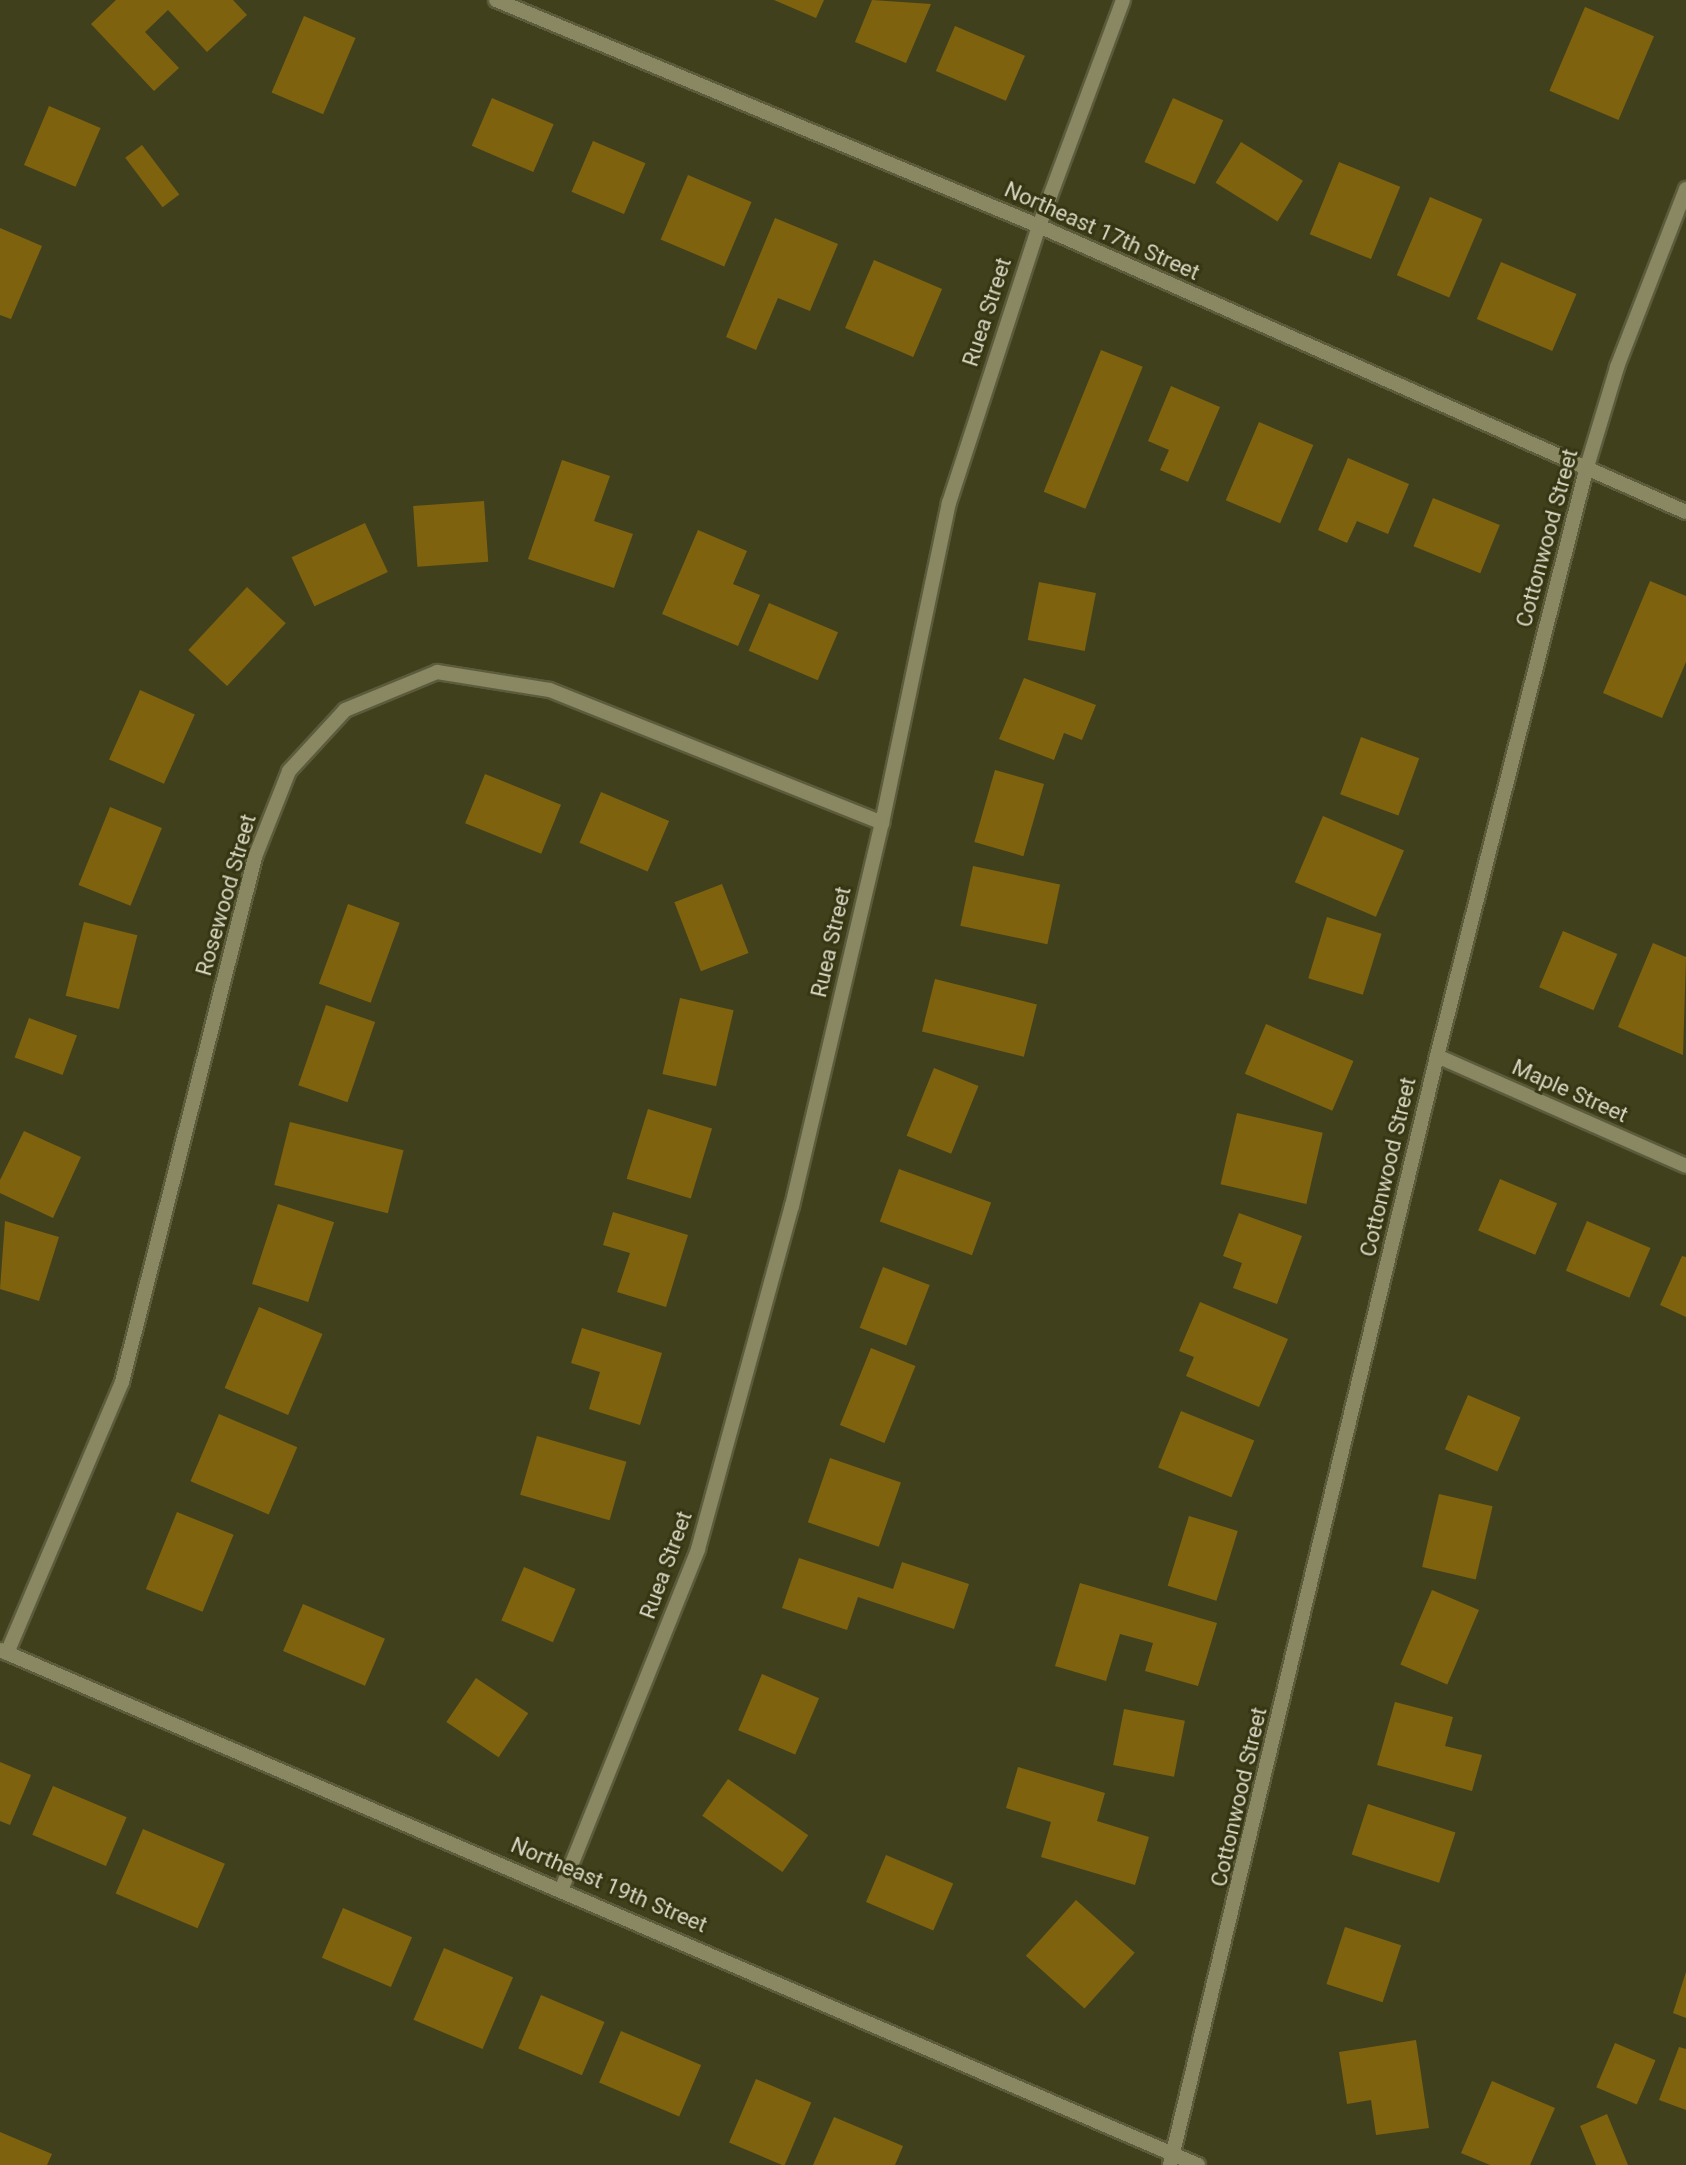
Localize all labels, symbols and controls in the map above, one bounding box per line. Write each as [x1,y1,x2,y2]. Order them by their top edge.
street label: Northeast 17th Street [1000,176,1204,286]
street label: Ruea Street [957,254,1017,370]
street label: Cottonwood Street [1511,446,1583,630]
street label: Rosewood Street [190,811,262,979]
street label: Ruea Street [805,884,857,1000]
street label: Maple Street [1508,1054,1632,1128]
street label: Cottonwood Street [1355,1075,1421,1259]
street label: Ruea Street [634,1507,698,1623]
street label: Cottonwood Street [1206,1705,1272,1889]
street label: Northeast 19th Street [507,1832,711,1938]

